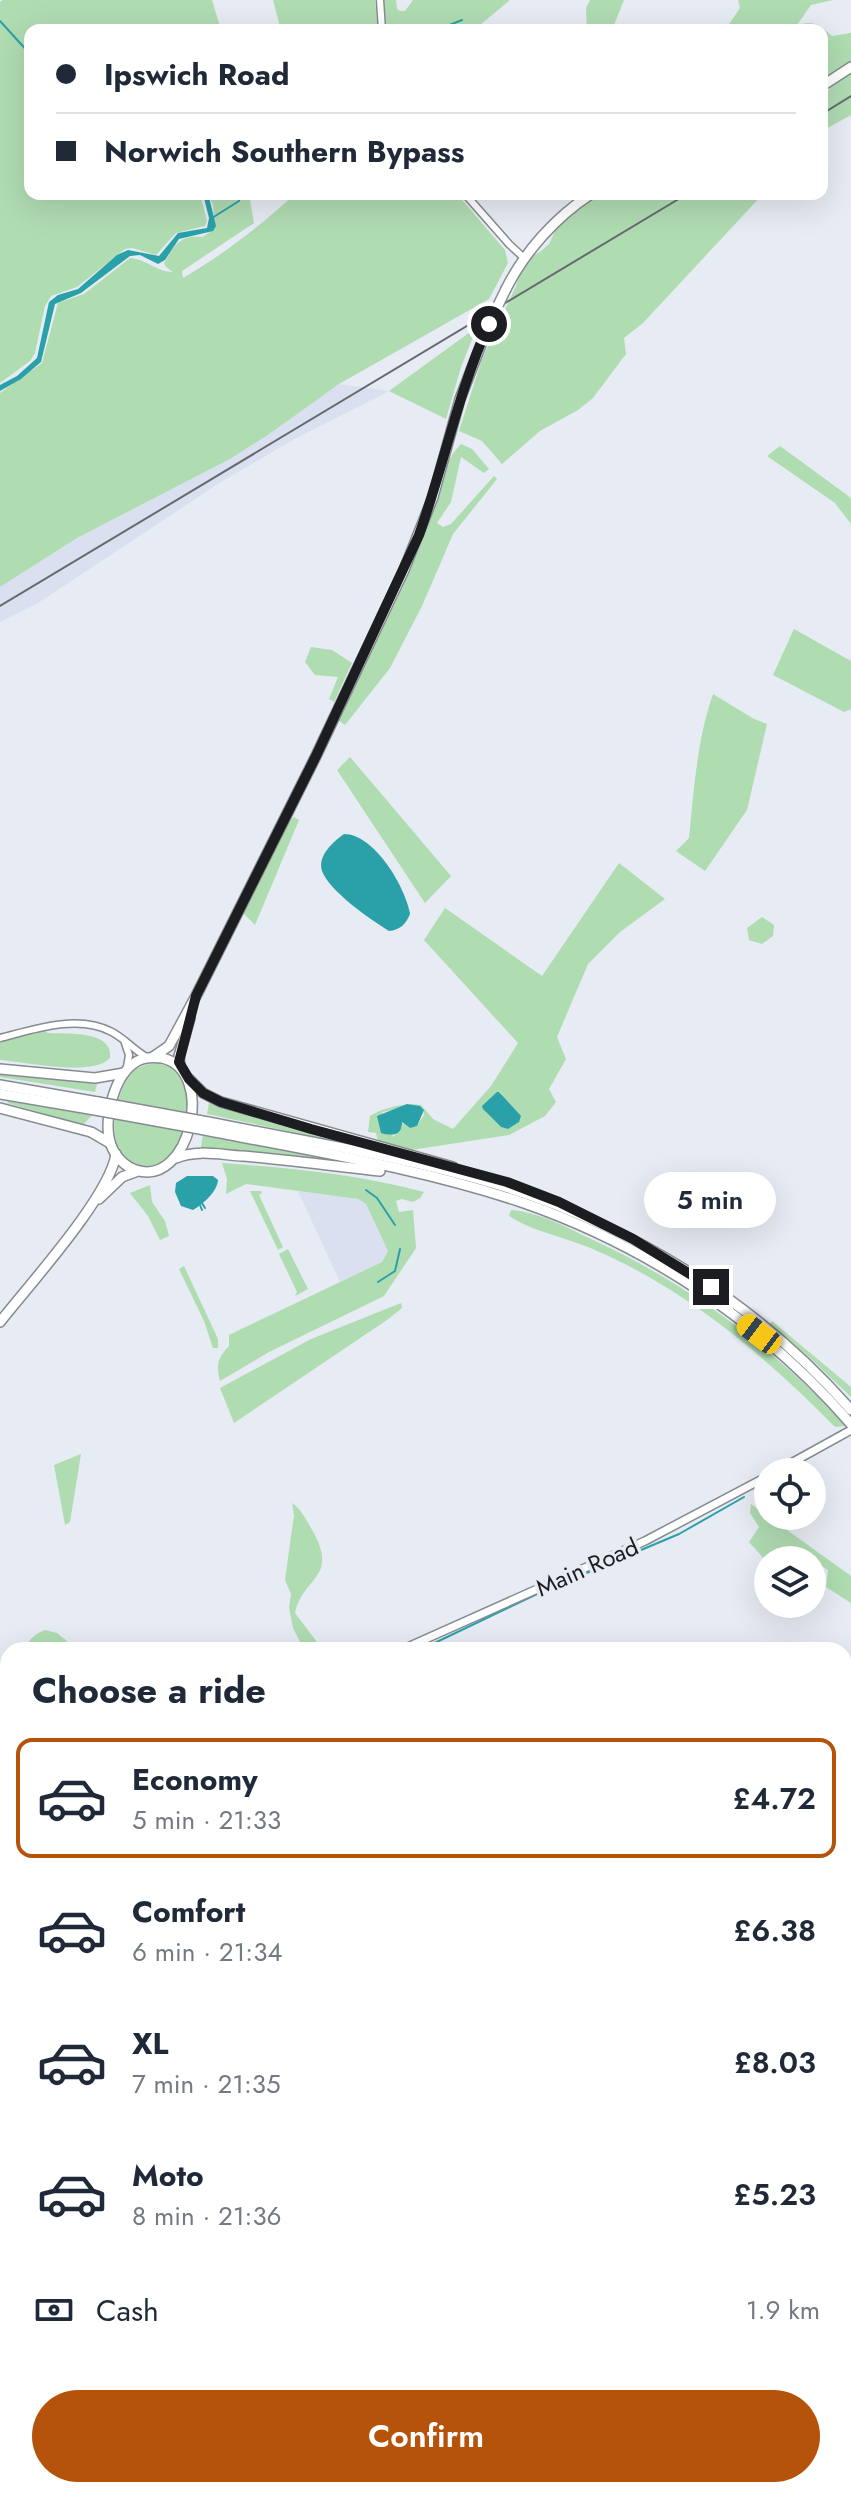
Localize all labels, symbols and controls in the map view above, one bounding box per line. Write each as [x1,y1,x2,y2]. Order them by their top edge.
text: Ipswich Road [104,53,289,96]
text: Norwich Southern Bypass [104,130,464,173]
route start [471,306,507,342]
callout: 5 min [645,1171,777,1227]
text: 5 min [677,1181,743,1219]
route end [693,1269,729,1305]
car [733,1310,785,1358]
map controls [754,1458,826,1618]
button: locate [754,1458,826,1530]
street label: Main Road [530,1529,644,1605]
button: layers [754,1546,826,1618]
text: Choose a ride [32,1664,266,1716]
text: Economy [132,1758,258,1801]
icon: car [36,1762,108,1834]
text: £4.72 [732,1777,816,1820]
text: 5 min · 21:33 [132,1801,281,1839]
text: Comfort [132,1890,245,1933]
icon: car [36,1894,108,1966]
text: £6.38 [733,1909,816,1952]
text: 6 min · 21:34 [132,1933,283,1971]
text: XL [132,2022,168,2065]
icon: car [36,2026,108,2098]
text: £8.03 [734,2041,816,2084]
text: 7 min · 21:35 [132,2065,281,2103]
text: Moto [132,2154,204,2197]
icon: car [36,2158,108,2230]
text: £5.23 [733,2173,816,2216]
text: 8 min · 21:36 [132,2197,282,2235]
icon: cash [32,2288,76,2332]
text: Cash [96,2289,159,2332]
text: 1.9 km [746,2291,820,2329]
button: Confirm [32,2390,820,2482]

